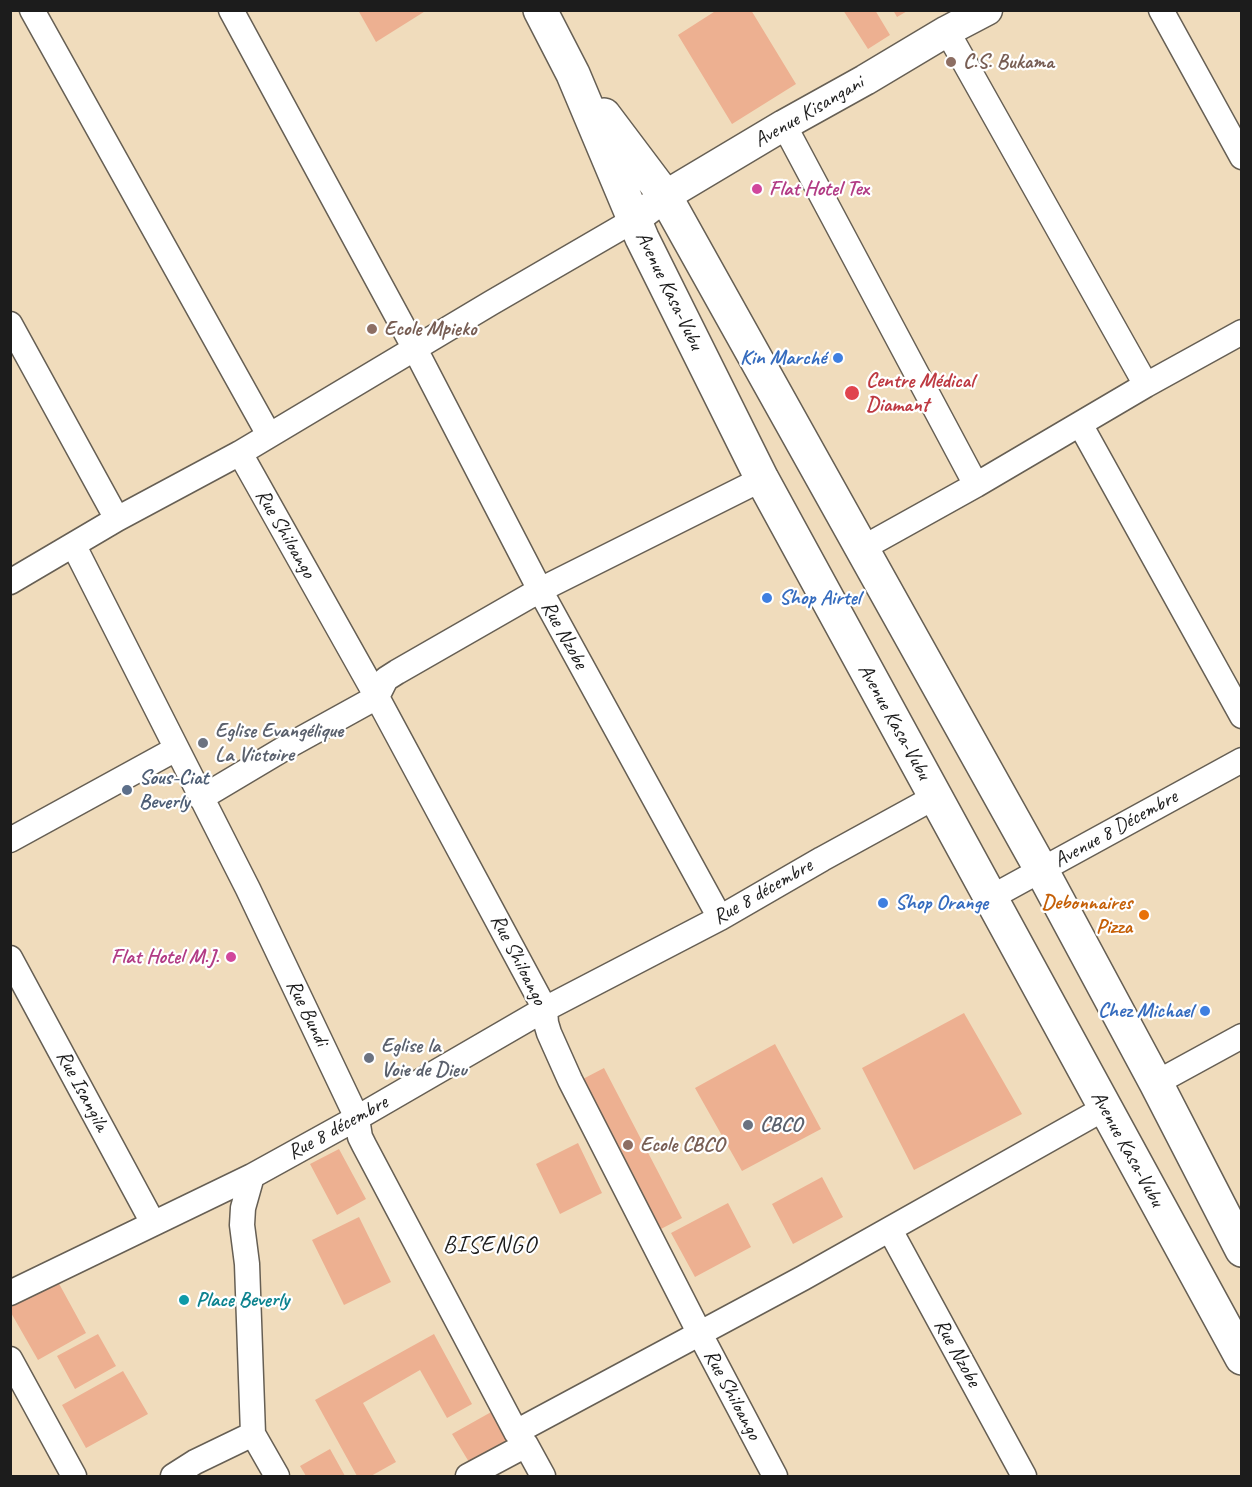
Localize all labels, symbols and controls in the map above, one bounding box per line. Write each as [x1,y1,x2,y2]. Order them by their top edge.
place label: C.S. Bukama [963,49,1054,75]
marker: C.S. Bukama [944,55,958,69]
street label: Avenue Kisangani [750,70,868,154]
place label: Flat Hotel Tex [769,176,869,202]
marker: Flat Hotel Tex [750,182,764,196]
street label: Avenue Kasa-Vubu [629,228,709,354]
place label: Ecole Mpieko [384,316,476,342]
marker: Ecole Mpieko [365,322,379,336]
place label: Kin Marché [740,345,826,371]
marker: Kin Marché [831,351,845,365]
place label: Centre Médical Diamant [866,368,974,418]
marker: Centre Médical Diamant [843,384,861,402]
street label: Rue Shiloango [249,485,321,583]
place label: Shop Airtel [779,585,860,611]
marker: Shop Airtel [760,591,774,605]
street label: Rue Nzobe [535,597,593,673]
street label: Avenue Kasa-Vubu [852,660,936,784]
place label: Eglise Evangélique La Victoire [215,718,343,768]
marker: Eglise Evangélique La Victoire [196,736,210,750]
place label: Sous-Ciat Beverly [139,765,208,815]
marker: Sous-Ciat Beverly [120,783,134,797]
street label: Avenue 8 Décembre [1050,785,1182,873]
street label: Rue 8 décembre [709,853,817,931]
place label: Shop Orange [895,890,988,916]
place label: Debonnaires Pizza [1041,890,1132,940]
marker: Shop Orange [876,896,890,910]
marker: Debonnaires Pizza [1137,908,1151,922]
street label: Rue Shiloango [484,910,552,1010]
place label: Flat Hotel M.J. [111,944,219,970]
marker: Flat Hotel M.J. [224,950,238,964]
street label: Rue Bundi [280,976,334,1050]
place label: Chez Michael [1098,998,1193,1024]
marker: Chez Michael [1198,1004,1212,1018]
place label: Eglise la Voie de Dieu [381,1033,467,1083]
street label: Rue Isangila [50,1046,114,1136]
marker: Eglise la Voie de Dieu [362,1051,376,1065]
street label: Avenue Kasa-Vubu [1085,1087,1169,1211]
street label: Rue 8 décembre [284,1090,392,1166]
place label: CBCO [760,1112,802,1138]
marker: CBCO [741,1118,755,1132]
place label: Ecole CBCO [640,1132,724,1158]
marker: Ecole CBCO [621,1138,635,1152]
district label: BISENGO [443,1232,537,1260]
place label: Place Beverly [196,1287,289,1313]
marker: Place Beverly [177,1293,191,1307]
street label: Rue Nzobe [928,1315,986,1391]
street label: Rue Shiloango [698,1346,766,1444]

